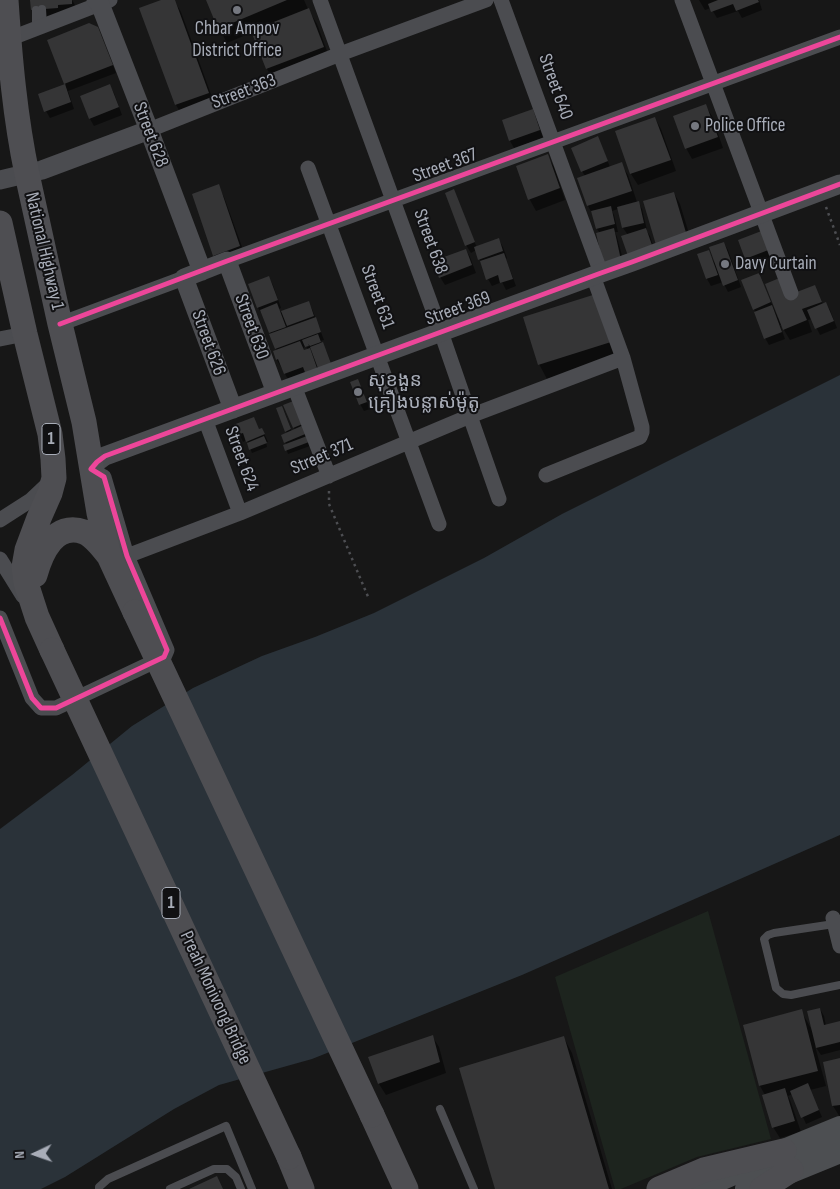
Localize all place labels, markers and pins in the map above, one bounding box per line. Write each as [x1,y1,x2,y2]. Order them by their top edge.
marker: Chbar Ampov District Office [231,4,243,16]
place label: Chbar Ampov District Office [192,18,282,62]
place label: Police Office [705,115,786,137]
marker: Police Office [689,120,701,132]
place label: Davy Curtain [735,253,817,275]
marker: Davy Curtain [719,258,731,270]
place label: សុខងួន គ្រឿងបន្លាស់ម៉ូតូ [368,370,480,414]
marker: សុខងួន គ្រឿងបន្លាស់ម៉ូតូ [352,386,364,398]

